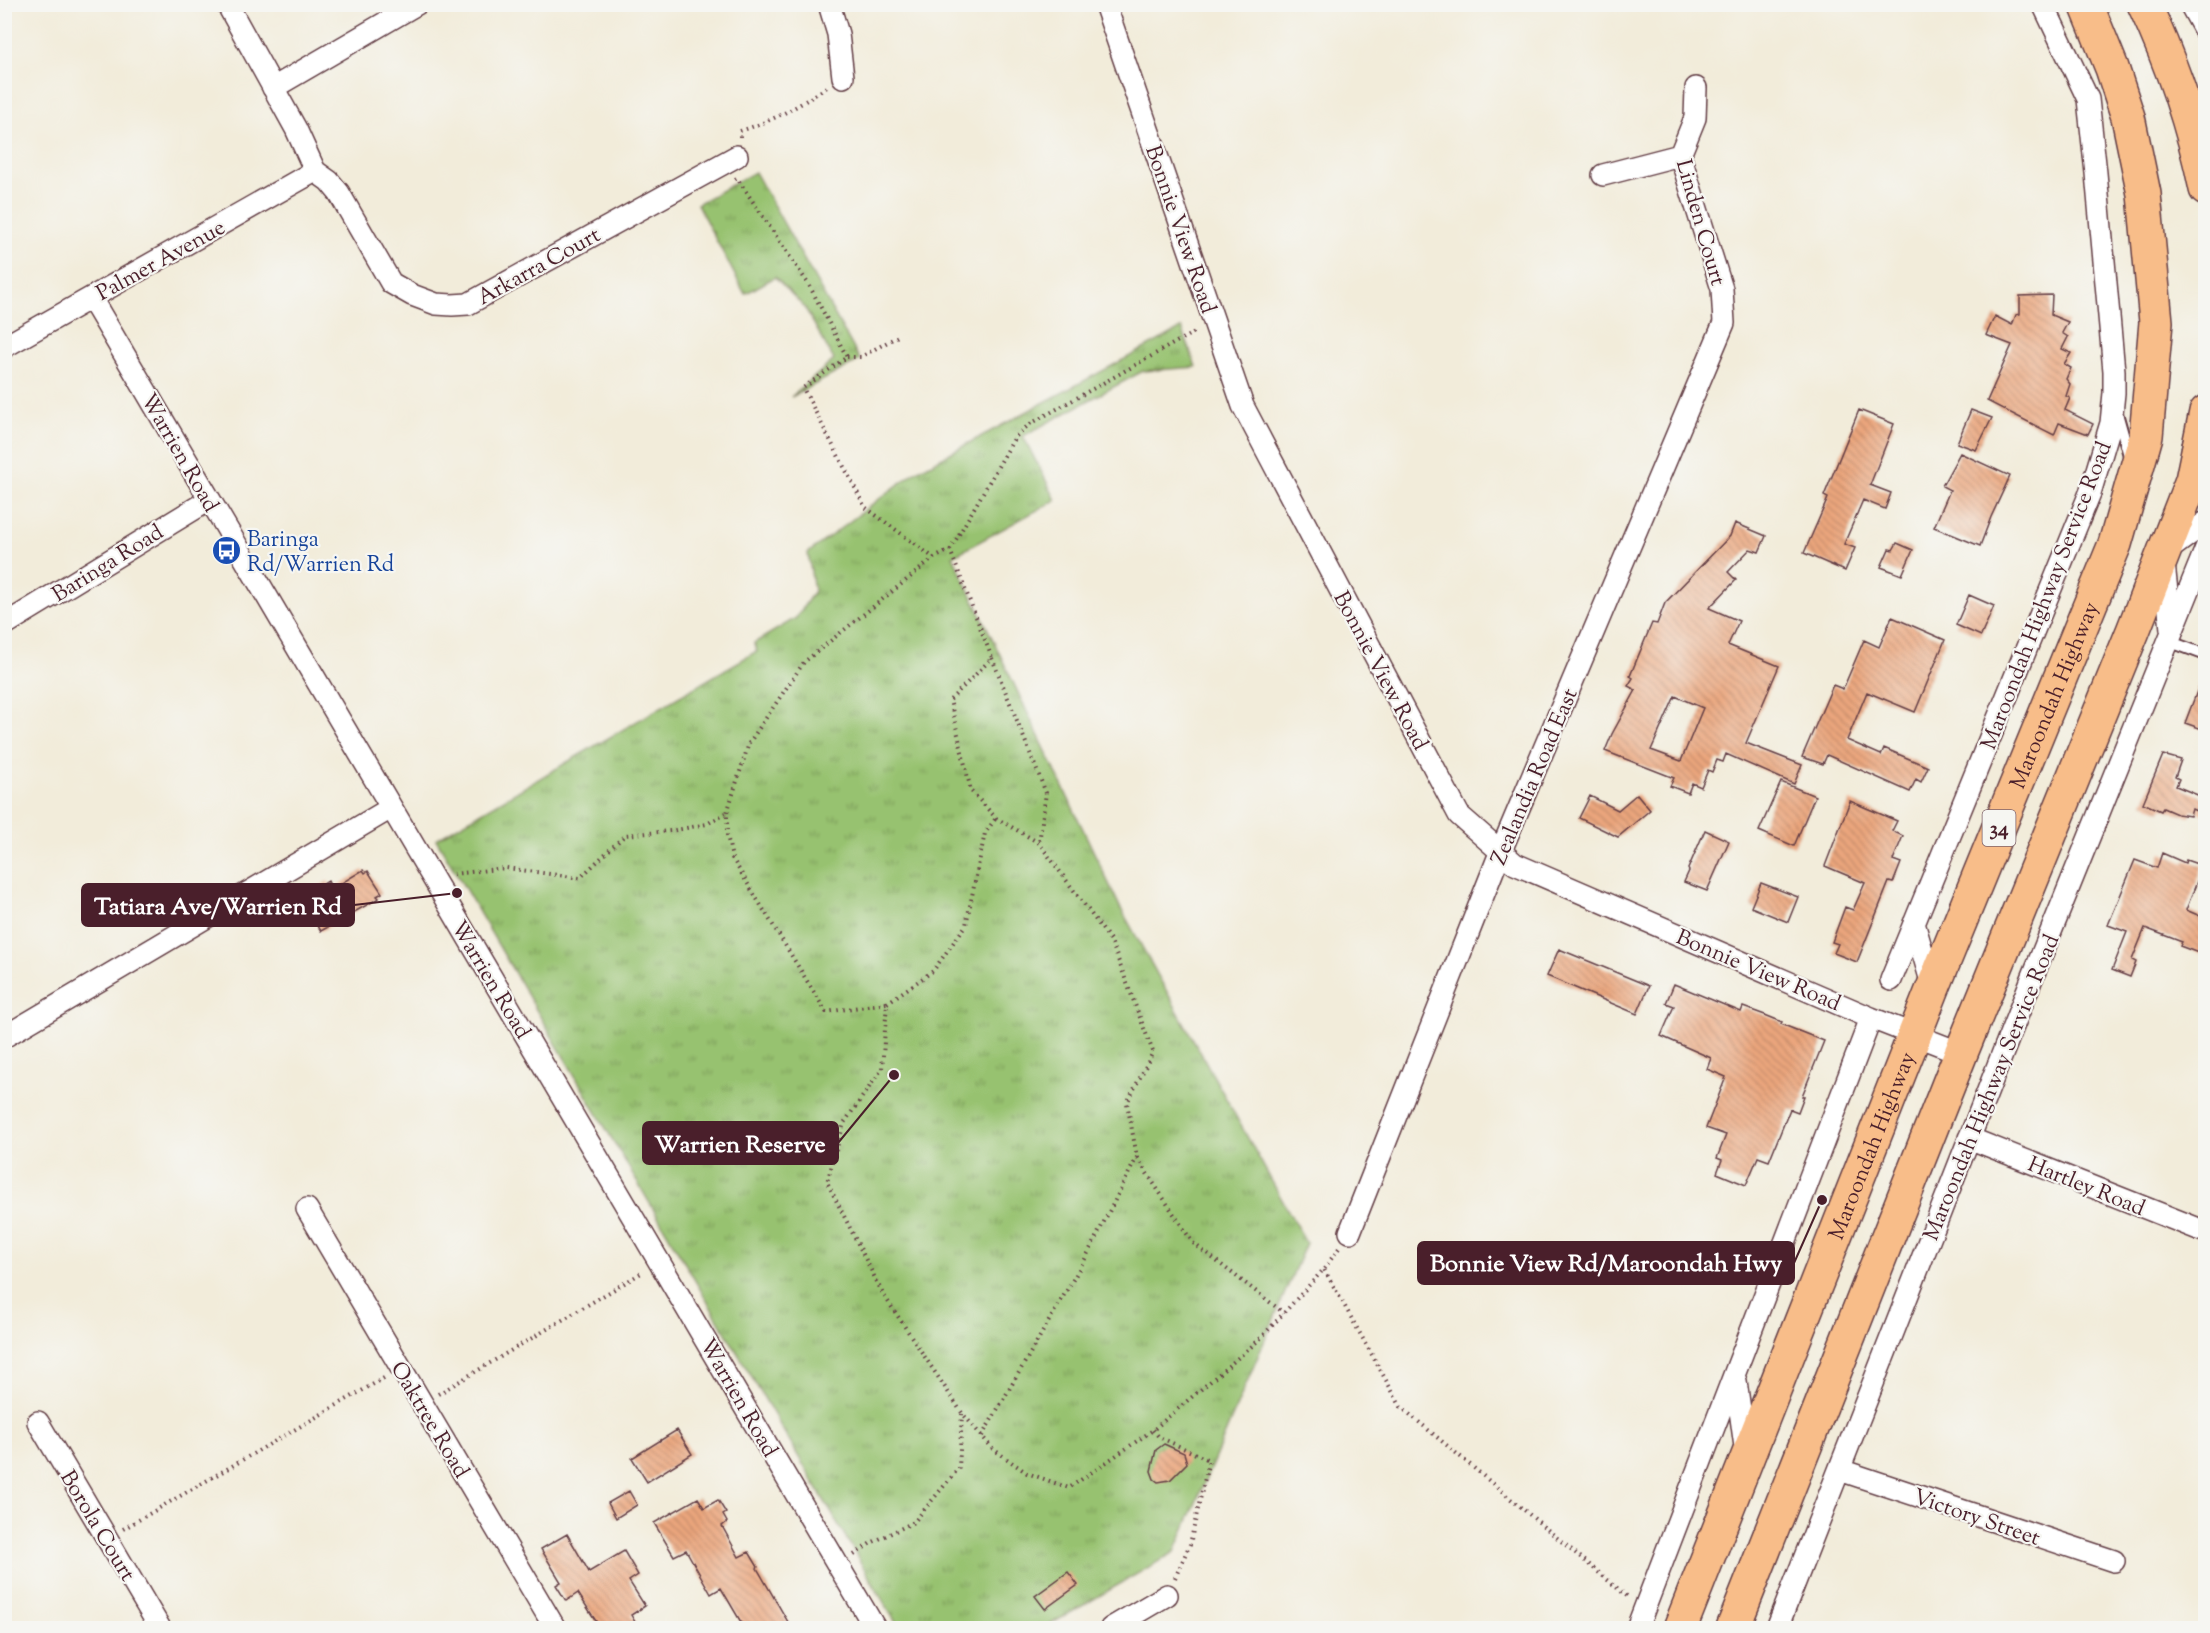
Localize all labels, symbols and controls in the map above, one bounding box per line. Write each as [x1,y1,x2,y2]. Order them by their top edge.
street label: Bonnie View Road [1135,142,1223,318]
street label: Linden Court [1666,156,1733,290]
street label: Palmer Avenue [91,213,232,310]
street label: Arkarra Court [472,220,607,315]
street label: Warrien Road [131,388,226,519]
street label: Maroondah Highway Service Road [1974,437,2116,753]
street label: Baringa Road [47,518,170,611]
place label: Baringa Rd/Warrien Rd [247,525,394,582]
bus stop icon: Baringa Rd/Warrien Rd [210,535,242,567]
street label: Bonnie View Road [1324,586,1435,757]
street label: Maroondah Highway [2003,598,2103,792]
street label: Zealandia Road East [1484,683,1588,870]
road number: 34 [1982,810,2016,846]
callout: Tatiara Ave/Warrien Rd [82,884,354,926]
text: Tatiara Ave/Warrien Rd [94,891,342,925]
street label: Warrien Road [441,915,537,1046]
street label: Bonnie View Road [1671,923,1845,1021]
street label: Maroondah Highway Service Road [1917,930,2069,1246]
street label: Maroondah Highway [1822,1048,1925,1245]
callout: Warrien Reserve [643,1122,838,1164]
text: Warrien Reserve [654,1129,826,1163]
street label: Hartley Road [2022,1150,2149,1226]
callout: Bonnie View Rd/Maroondah Hwy [1418,1242,1794,1284]
text: Bonnie View Rd/Maroondah Hwy [1430,1248,1782,1282]
street label: Warrien Road [690,1333,785,1464]
street label: Oaktree Road [381,1356,476,1485]
street label: Borola Court [51,1465,142,1589]
street label: Victory Street [1908,1482,2044,1556]

